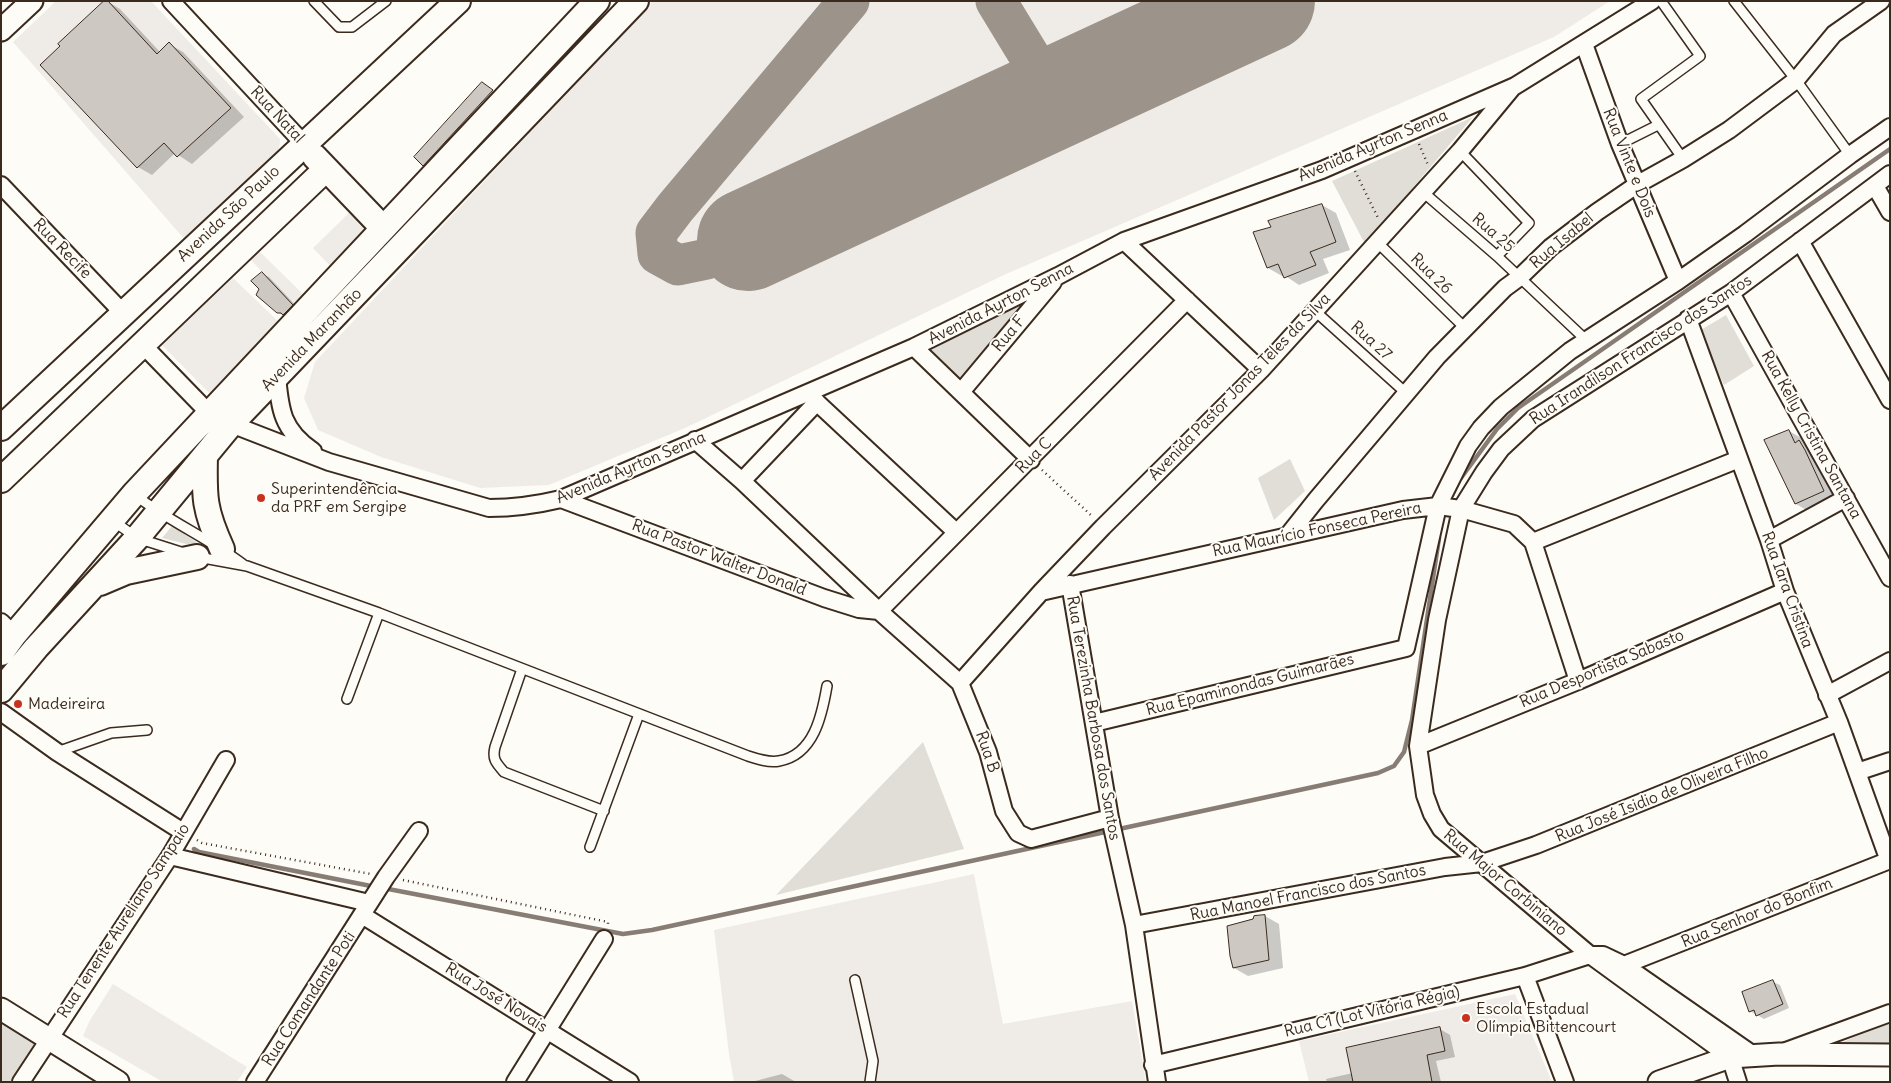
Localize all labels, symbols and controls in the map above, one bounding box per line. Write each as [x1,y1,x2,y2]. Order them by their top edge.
street label: Rua Natal [246,83,308,147]
street label: Rua Vinte e Dois [1598,105,1660,221]
street label: Avenida Ayrton Senna [1295,106,1451,186]
street label: Avenida São Paulo [174,162,284,266]
street label: Rua 25 [1468,209,1518,257]
street label: Rua Isabel [1526,209,1598,273]
street label: Rua Recife [29,215,95,283]
street label: Rua 26 [1406,250,1456,298]
street label: Avenida Ayrton Senna [925,259,1077,349]
street label: Rua Irandilson Francisco dos Santos [1526,271,1756,429]
street label: Avenida Maranhão [258,284,366,396]
street label: Avenida Pastor Jonas Teles da Silva [1145,289,1335,485]
street label: Rua F [988,312,1030,356]
street label: Rua 27 [1346,318,1396,364]
street label: Rua Kelly Cristina Santana [1757,347,1865,523]
street label: Avenida Ayrton Senna [553,428,709,508]
street label: Rua C [1012,434,1056,478]
place label: Superintendência da PRF em Sergipe [271,479,407,517]
marker: Superintendência da PRF em Sergipe [255,492,267,504]
street label: Rua Maurício Fonseca Pereira [1211,498,1423,562]
street label: Rua Pastor Walter Donald [629,516,809,600]
street label: Rua Iara Cristina [1757,529,1817,651]
street label: Rua Terezinha Barbosa dos Santos [1062,594,1124,842]
street label: Rua Desportista Sabasto [1517,626,1687,712]
street label: Rua Epaminondas Guimarães [1144,650,1356,720]
place label: Madeireira [28,694,105,714]
marker: Madeireira [12,698,24,710]
street label: Rua B [971,729,1003,775]
street label: Rua José Isidio de Oliveira Filho [1553,743,1771,847]
street label: Rua Tenente Aureliano Sampaio [54,820,194,1022]
street label: Rua Major Corbiniano [1439,826,1571,940]
street label: Rua Manoel Francisco dos Santos [1188,861,1428,925]
street label: Rua Senhor do Bonfim [1679,874,1835,952]
street label: Rua Comandante Poti [258,928,360,1070]
street label: Rua José Novais [441,959,551,1037]
street label: Rua C1 (Lot Vitória Régia) [1282,982,1462,1042]
place label: Escola Estadual Olímpia Bittencourt [1476,999,1616,1037]
marker: Escola Estadual Olímpia Bittencourt [1460,1012,1472,1024]

